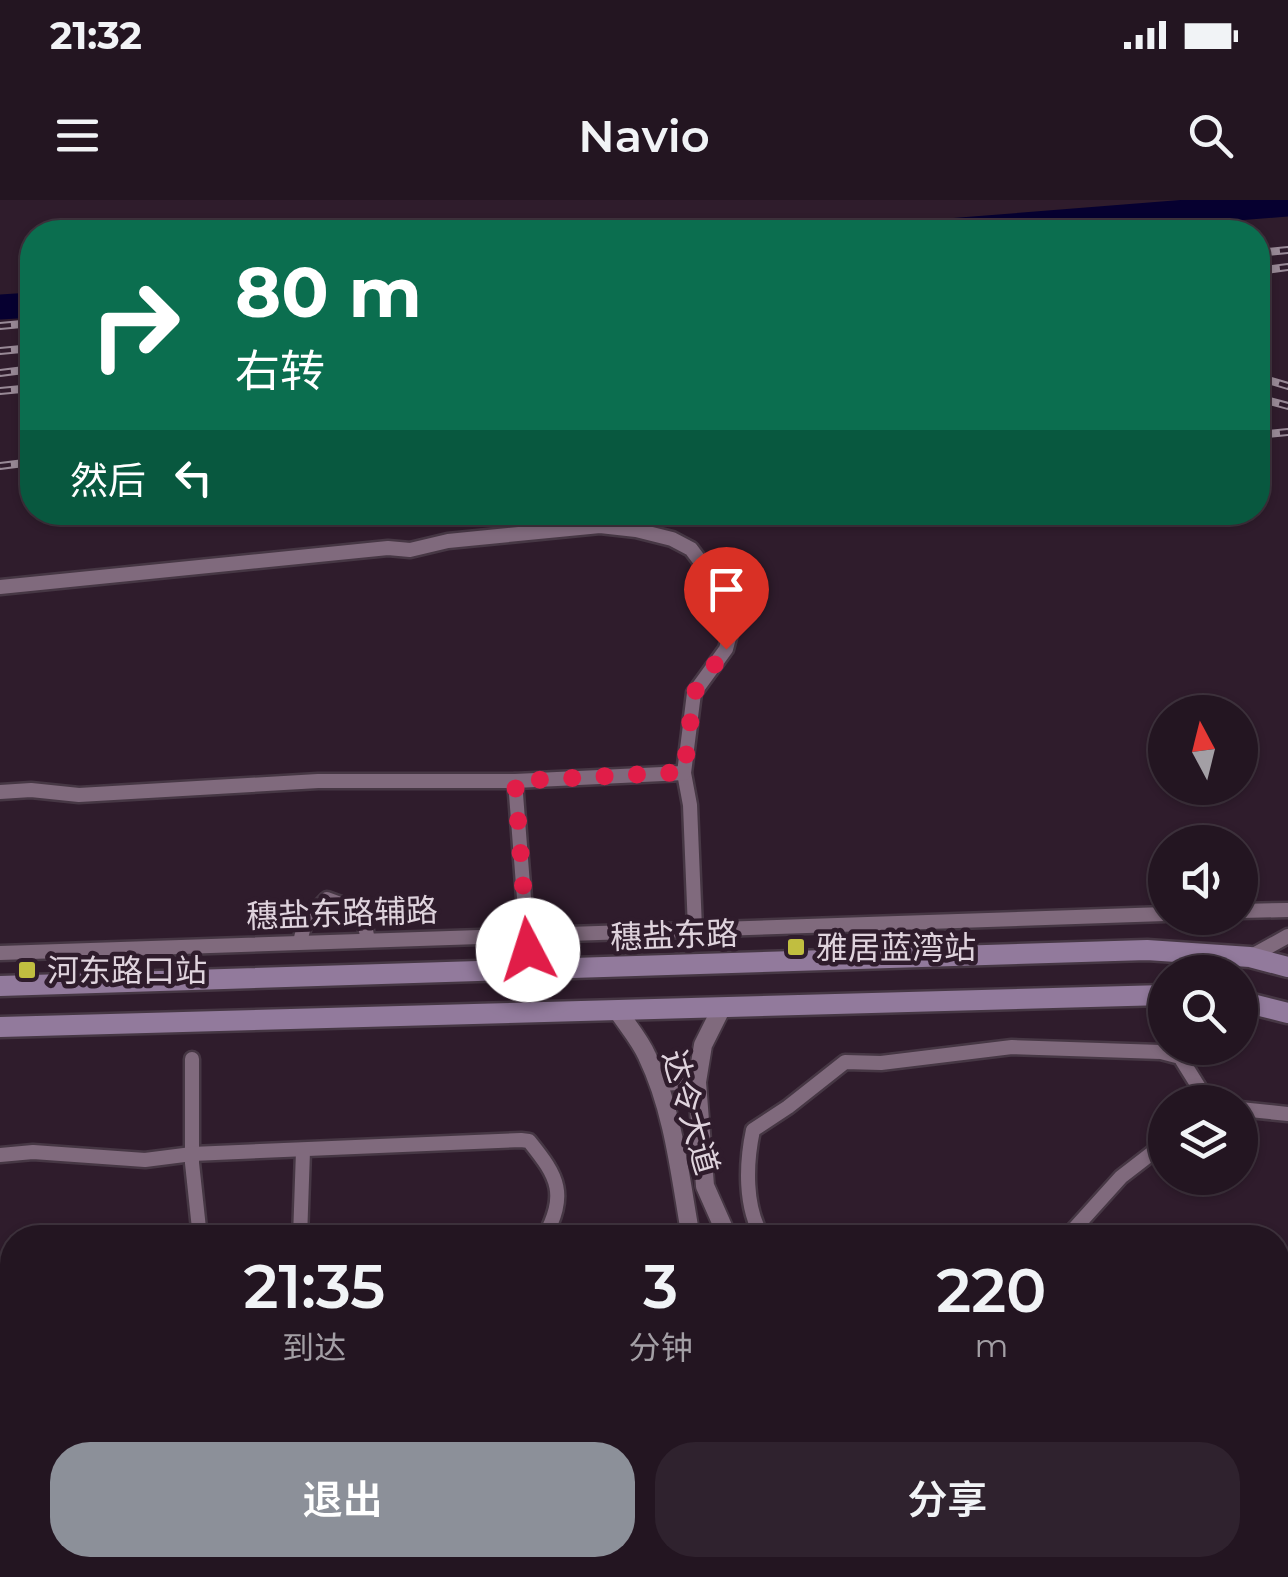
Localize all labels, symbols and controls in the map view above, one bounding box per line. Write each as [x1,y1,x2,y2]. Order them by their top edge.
text: 21:32 [50,12,142,59]
icon: menu [50,108,105,163]
text: Navio [578,108,710,163]
icon: search [1183,108,1238,163]
text: 80 m [235,249,422,335]
icon: right [70,260,200,390]
text: 右转 [235,343,325,398]
icon: left [166,450,221,505]
text: 然后 [70,457,146,504]
pin [684,547,769,650]
icon: arrive [699,562,754,617]
north arrow [1148,695,1258,805]
map controls [1148,695,1258,1195]
button: sound [1148,825,1258,935]
street label: 穗盐东路辅路 [245,890,439,936]
position arrow [476,898,580,1002]
street label: 穗盐东路 [609,913,739,957]
place label: 雅居蓝湾站 [816,928,976,967]
marker: 雅居蓝湾站 [785,936,807,958]
place label: 河东路口站 [47,951,207,990]
button: search [1148,955,1258,1065]
marker: 河东路口站 [16,959,38,981]
street label: 达令大道 [655,1045,727,1179]
button: layers [1148,1085,1258,1195]
text: 21:35 [243,1250,385,1323]
text: 3 [643,1250,678,1323]
text: 220 [936,1254,1046,1327]
text: m [974,1326,1008,1365]
text: 到达 [282,1328,346,1367]
text: 分钟 [629,1328,693,1367]
button: 退出 [50,1442,635,1557]
button: 分享 [655,1442,1240,1557]

